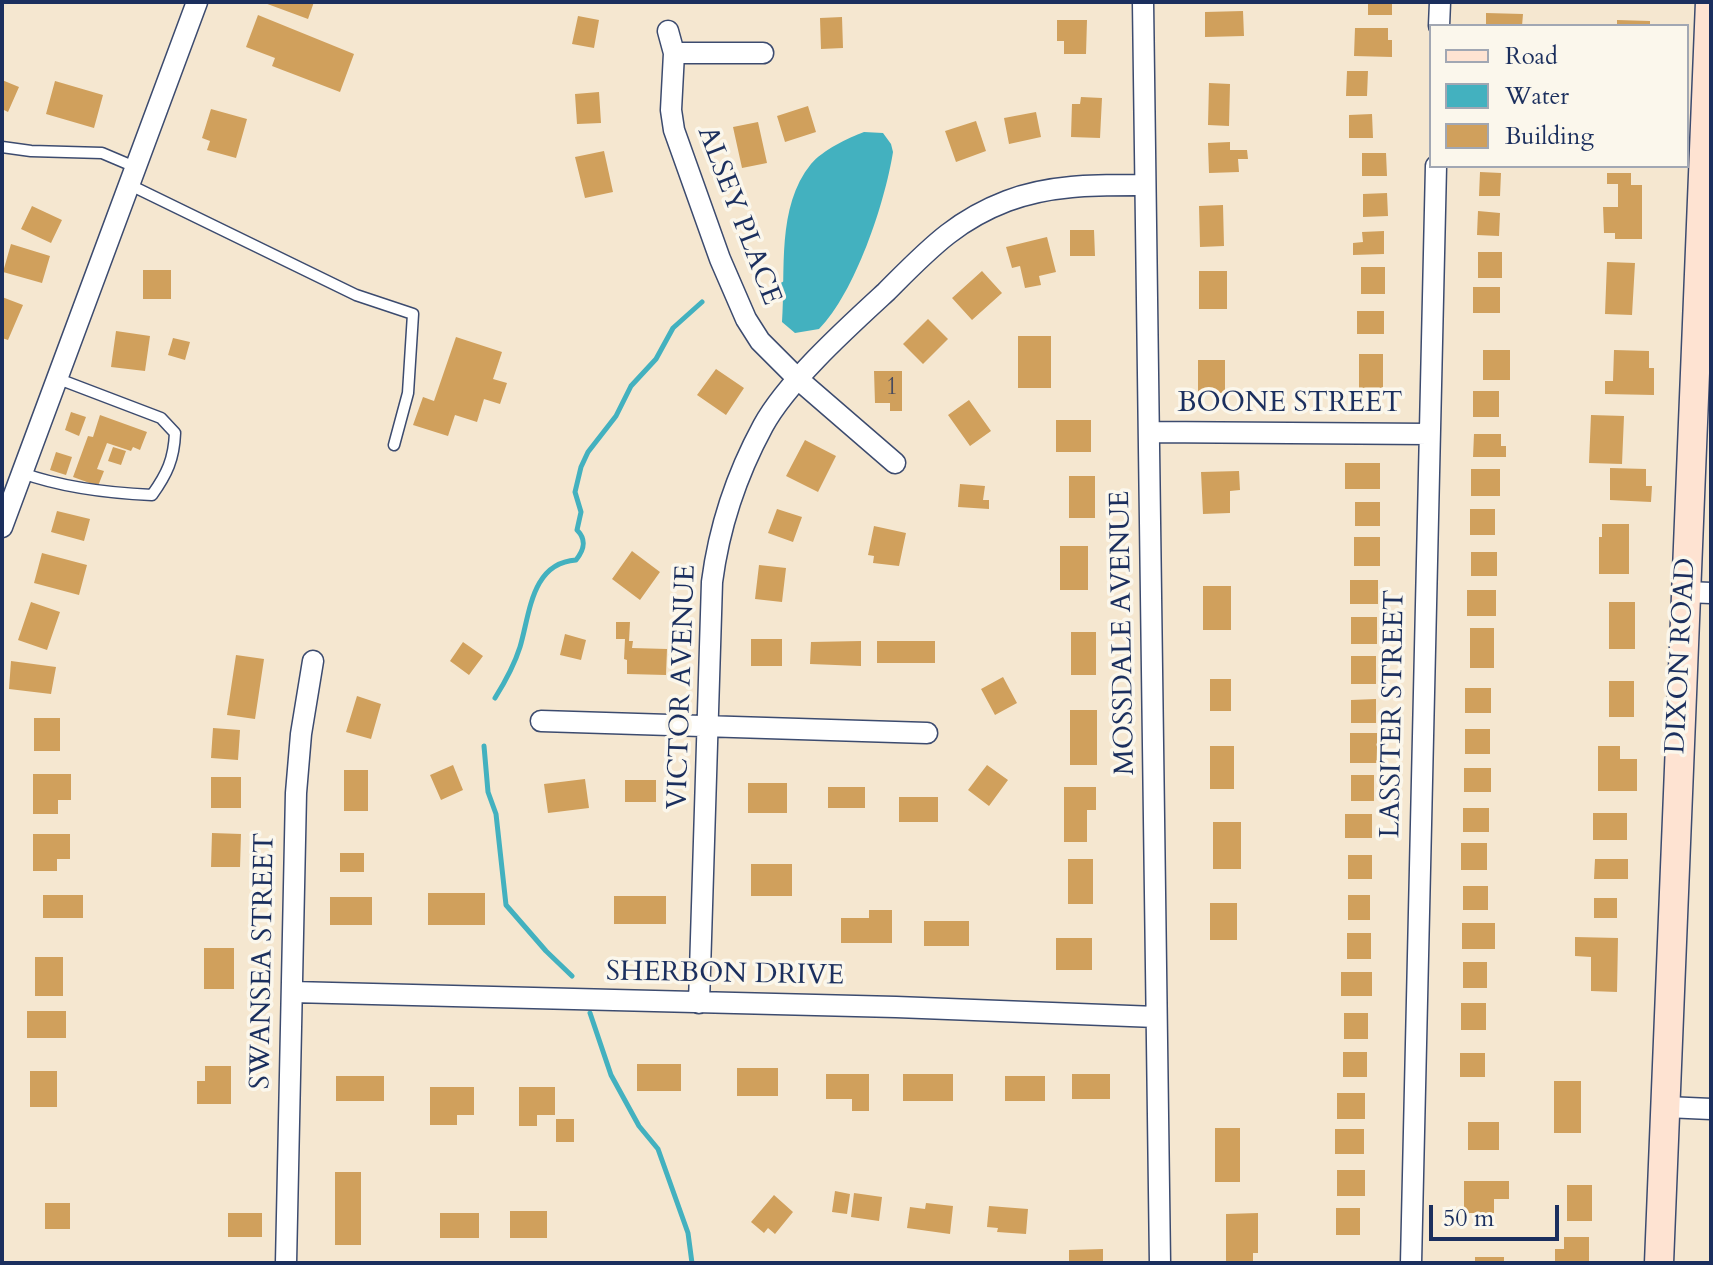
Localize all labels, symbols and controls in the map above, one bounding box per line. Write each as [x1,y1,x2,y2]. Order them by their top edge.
legend [1429,24,1689,168]
text: Road [1505,40,1558,73]
text: Water [1505,80,1569,113]
text: Building [1505,120,1594,153]
street label: ALSEY PLACE [689,122,787,310]
house number: 1 [886,374,898,402]
street label: BOONE STREET [1177,388,1403,422]
street label: MOSSDALE AVENUE [1105,490,1143,776]
street label: DIXON ROAD [1660,557,1704,755]
street label: VICTOR AVENUE [662,564,704,810]
street label: LASSITER STREET [1375,590,1413,838]
street label: SWANSEA STREET [245,832,283,1090]
street label: SHERBON DRIVE [606,956,844,994]
scale bar [1433,1189,1563,1239]
text: 50 m [1443,1202,1494,1235]

